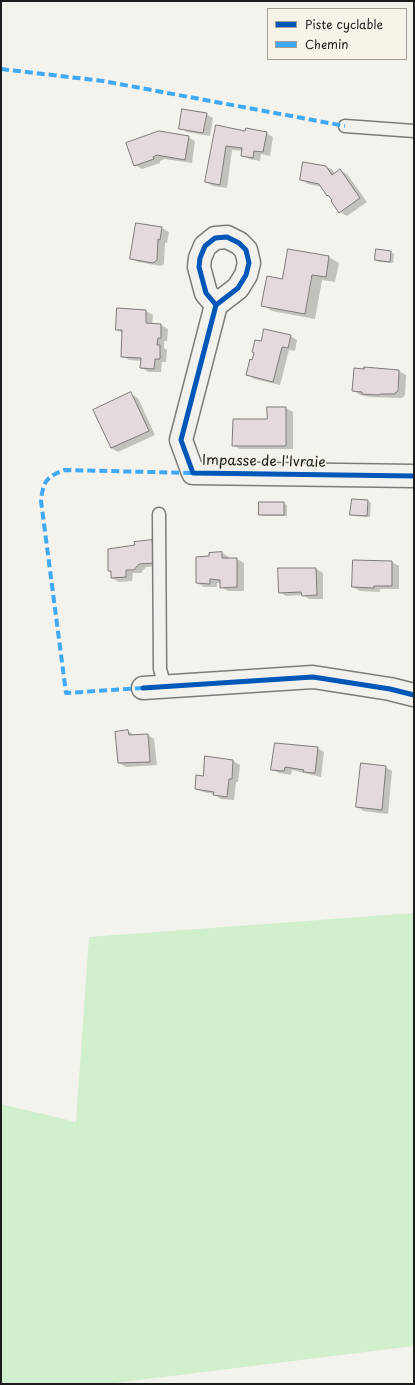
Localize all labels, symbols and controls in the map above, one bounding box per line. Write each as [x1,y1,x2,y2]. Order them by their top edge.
legend [267,8,407,60]
text: Piste cyclable [305,15,383,33]
text: Chemin [305,35,349,53]
street label: Impasse de l'Ivraie [202,453,326,471]

